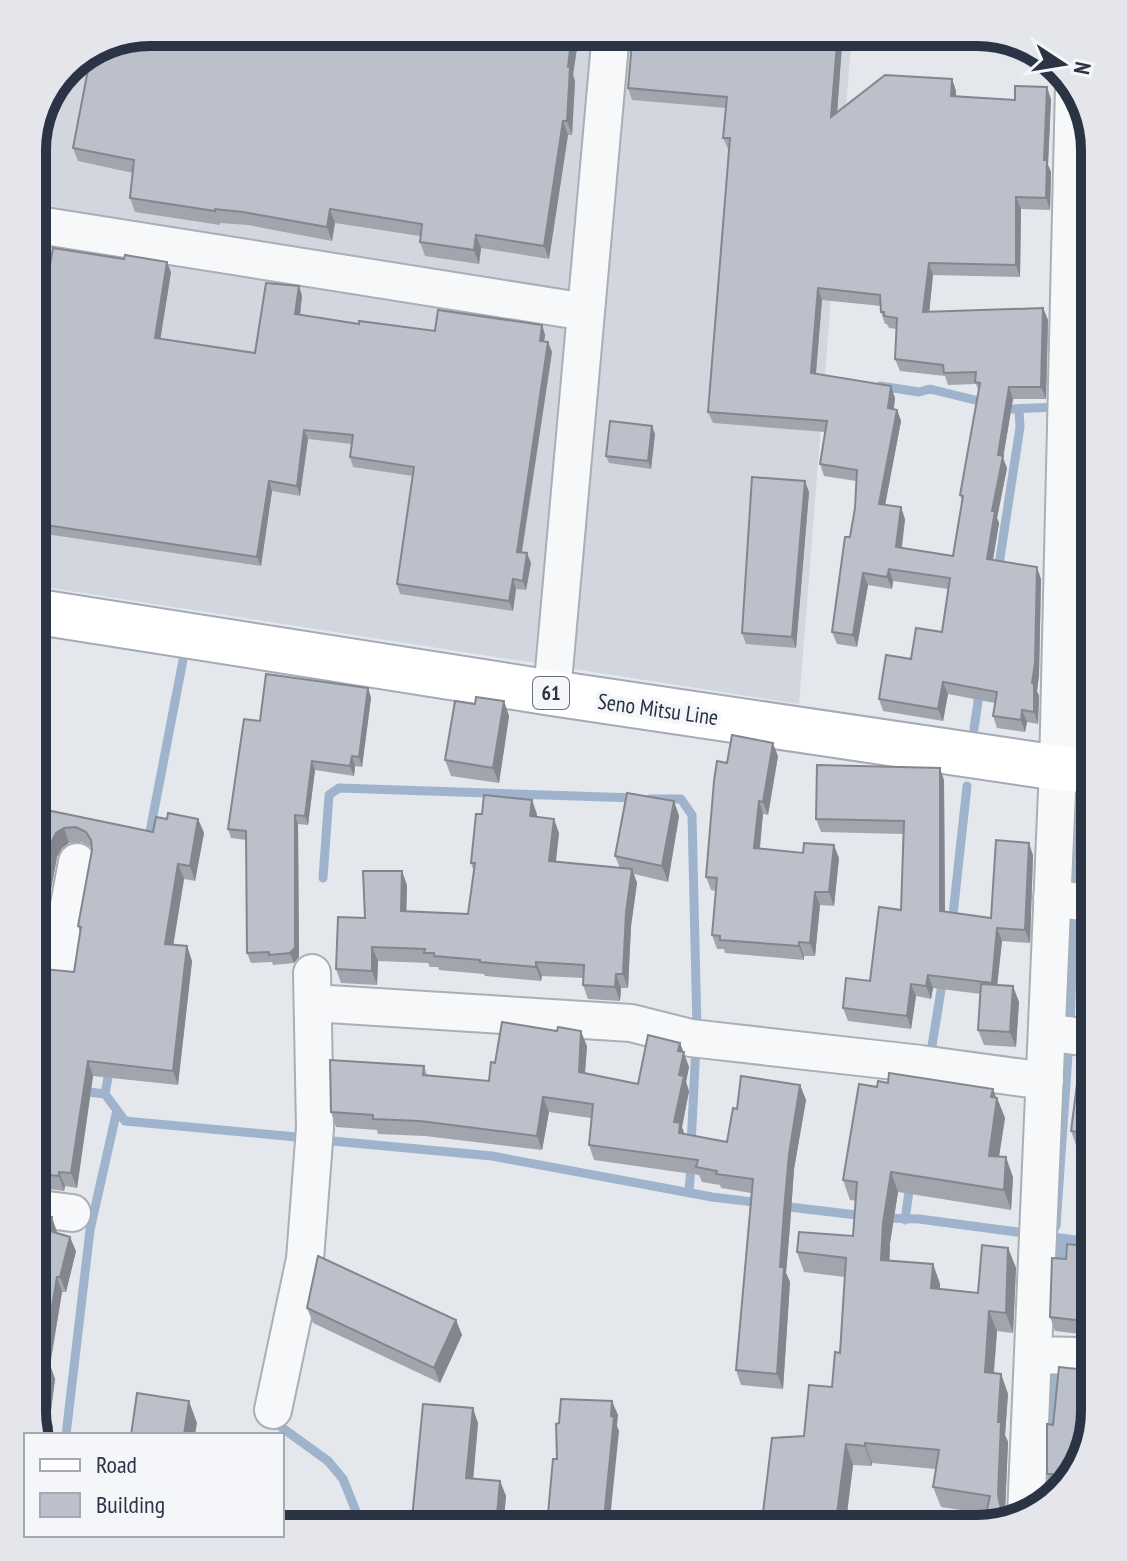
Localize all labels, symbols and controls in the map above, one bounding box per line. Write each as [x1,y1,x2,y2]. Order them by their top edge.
north arrow [1023,24,1103,104]
text: N [1068,59,1097,77]
road number: 61 [533,677,569,709]
street label: Seno Mitsu Line [596,687,720,731]
legend [24,1433,284,1537]
text: Road [96,1449,137,1480]
text: Building [96,1489,165,1520]

